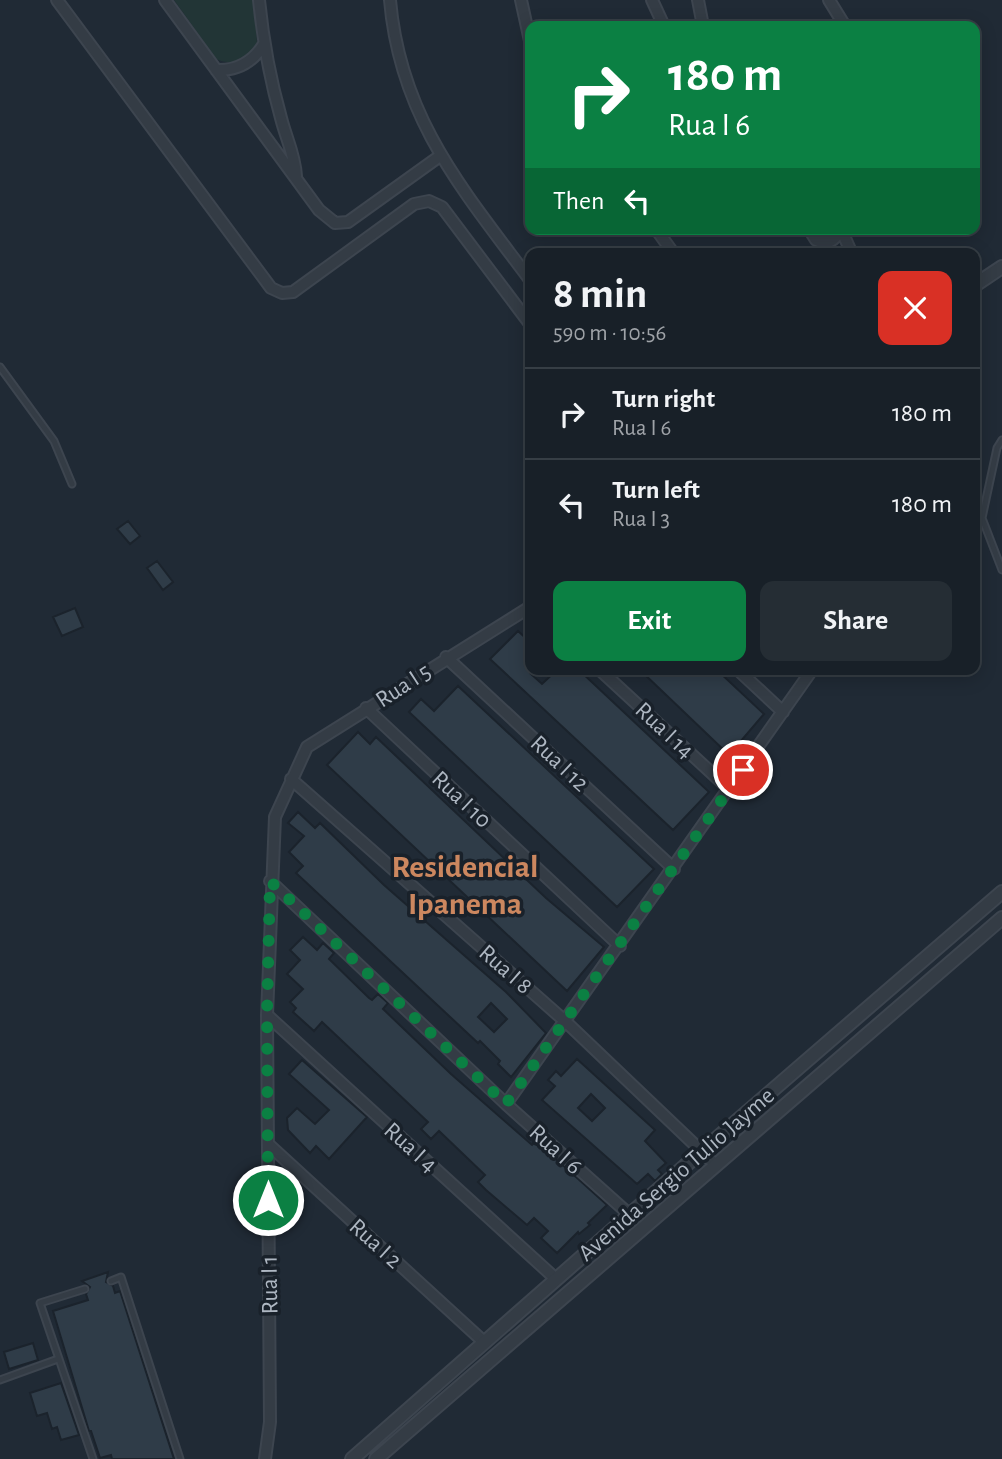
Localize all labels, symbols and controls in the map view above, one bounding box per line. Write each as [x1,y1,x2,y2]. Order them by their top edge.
icon: right [553,49,644,140]
text: 180 m [668,51,782,100]
text: Rua I 6 [668,109,750,141]
icon: left [618,182,656,220]
text: Then [553,188,604,214]
button: close [878,271,952,345]
text: 8 min [553,273,647,315]
text: 590 m · 10:56 [553,322,666,345]
text: Turn right [612,386,715,412]
icon: right [553,395,591,433]
text: 180 m [892,400,952,426]
text: Rua I 6 [612,417,671,440]
text: Turn left [612,477,700,503]
icon: left [553,486,591,524]
text: 180 m [892,491,952,517]
text: Rua I 3 [612,508,670,531]
button: Exit [553,581,746,661]
button: Share [760,581,952,661]
street label: Rua I 5 [372,659,435,712]
street label: Rua I 14 [630,698,698,763]
street label: Rua I 12 [526,731,593,796]
pin [713,740,773,800]
icon: arrive [724,751,762,789]
street label: Rua I 10 [427,767,496,833]
district label: Residencial Ipanema [392,851,538,920]
street label: Rua I 8 [474,940,537,999]
street label: Avenida Sergio Tulio Jayme [574,1083,779,1266]
street label: Rua I 4 [379,1118,441,1177]
street label: Rua I 6 [524,1120,586,1179]
position arrow [231,1163,305,1237]
street label: Rua I 2 [344,1214,406,1273]
street label: Rua I 1 [257,1255,283,1315]

